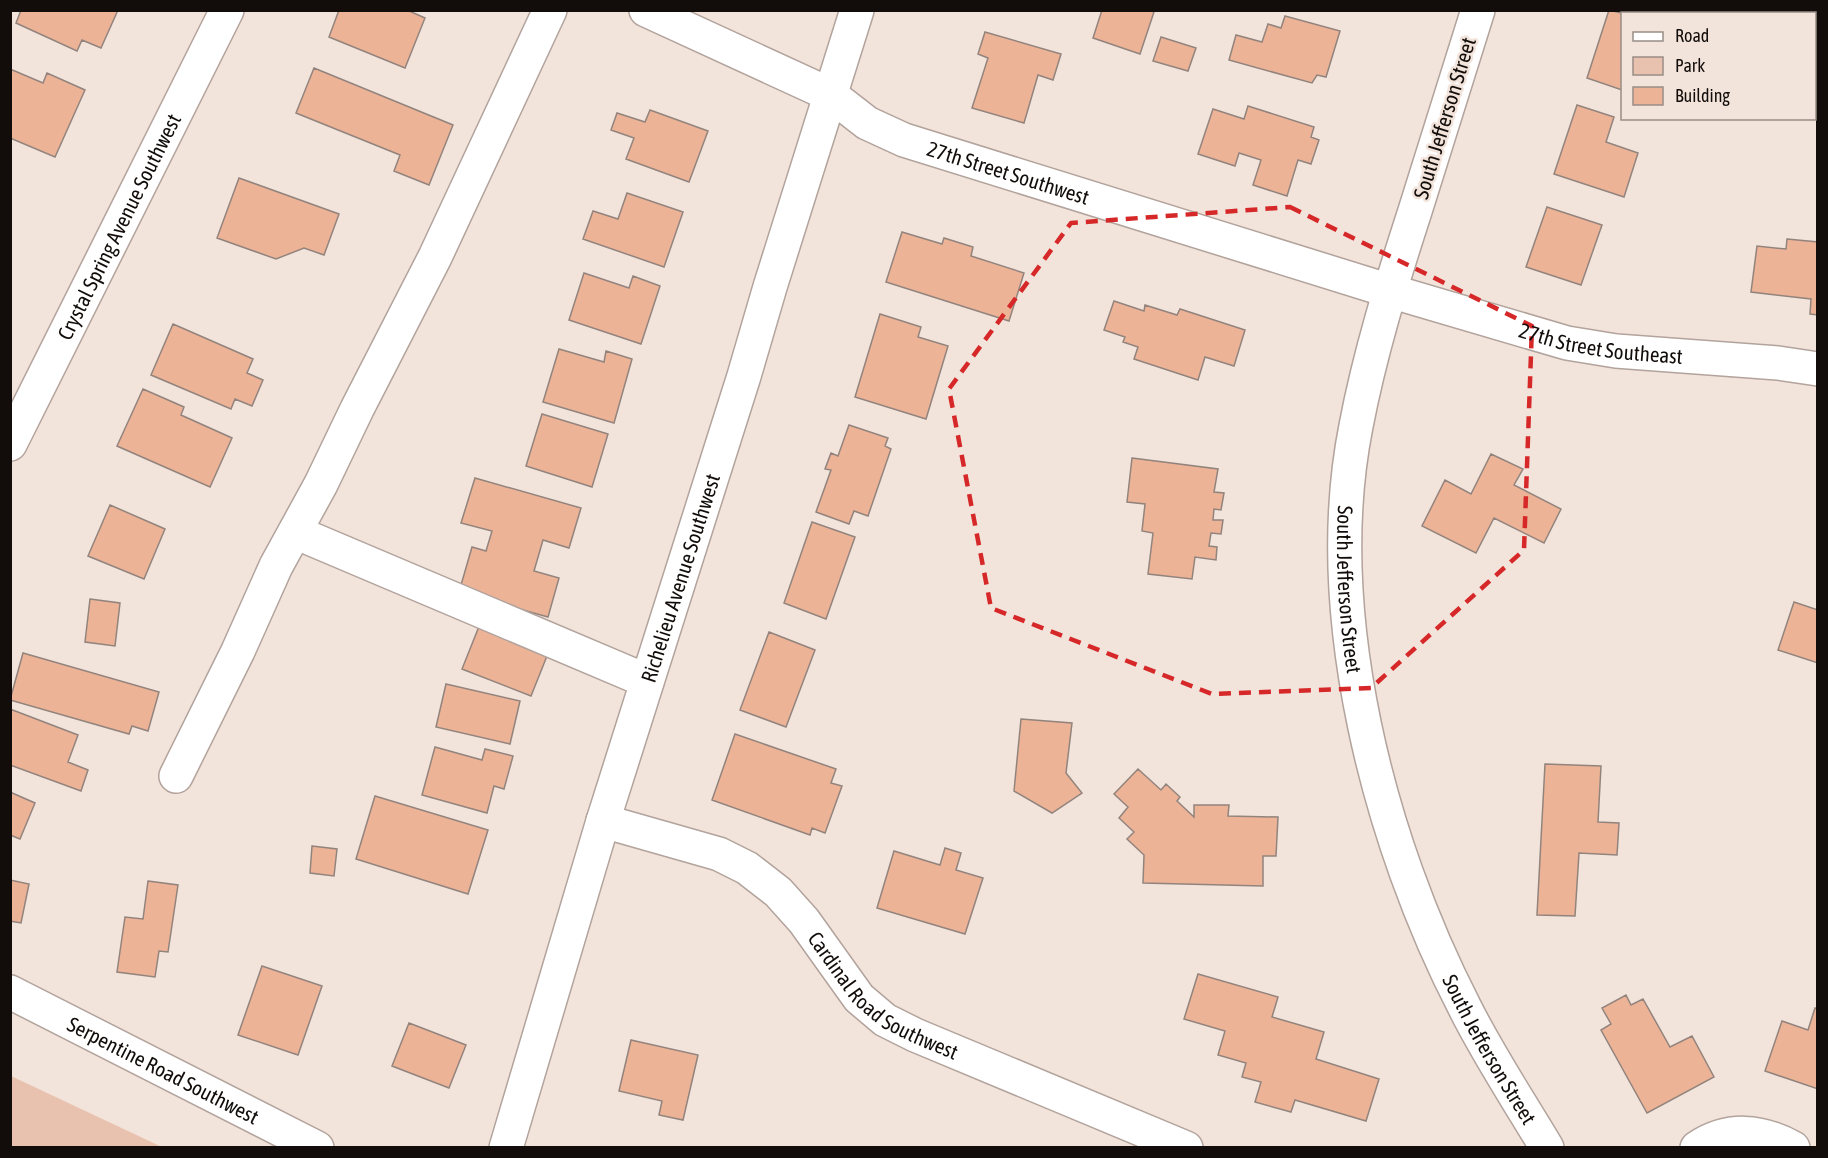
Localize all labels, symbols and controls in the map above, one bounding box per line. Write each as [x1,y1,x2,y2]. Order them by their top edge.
legend [1621,12,1816,120]
text: Road [1675,25,1709,46]
street label: South Jefferson Street [1408,34,1480,202]
text: Park [1675,55,1705,76]
text: Building [1675,85,1730,106]
street label: Crystal Spring Avenue Southwest [52,110,185,344]
street label: 27th Street Southwest [924,136,1092,209]
street label: 27th Street Southeast [1516,318,1684,368]
street label: Richelieu Avenue Southwest [636,471,724,685]
street label: South Jefferson Street [1333,505,1367,675]
street label: Cardinal Road Southwest [803,927,962,1064]
street label: South Jefferson Street [1438,971,1541,1128]
street label: Serpentine Road Southwest [64,1011,263,1128]

